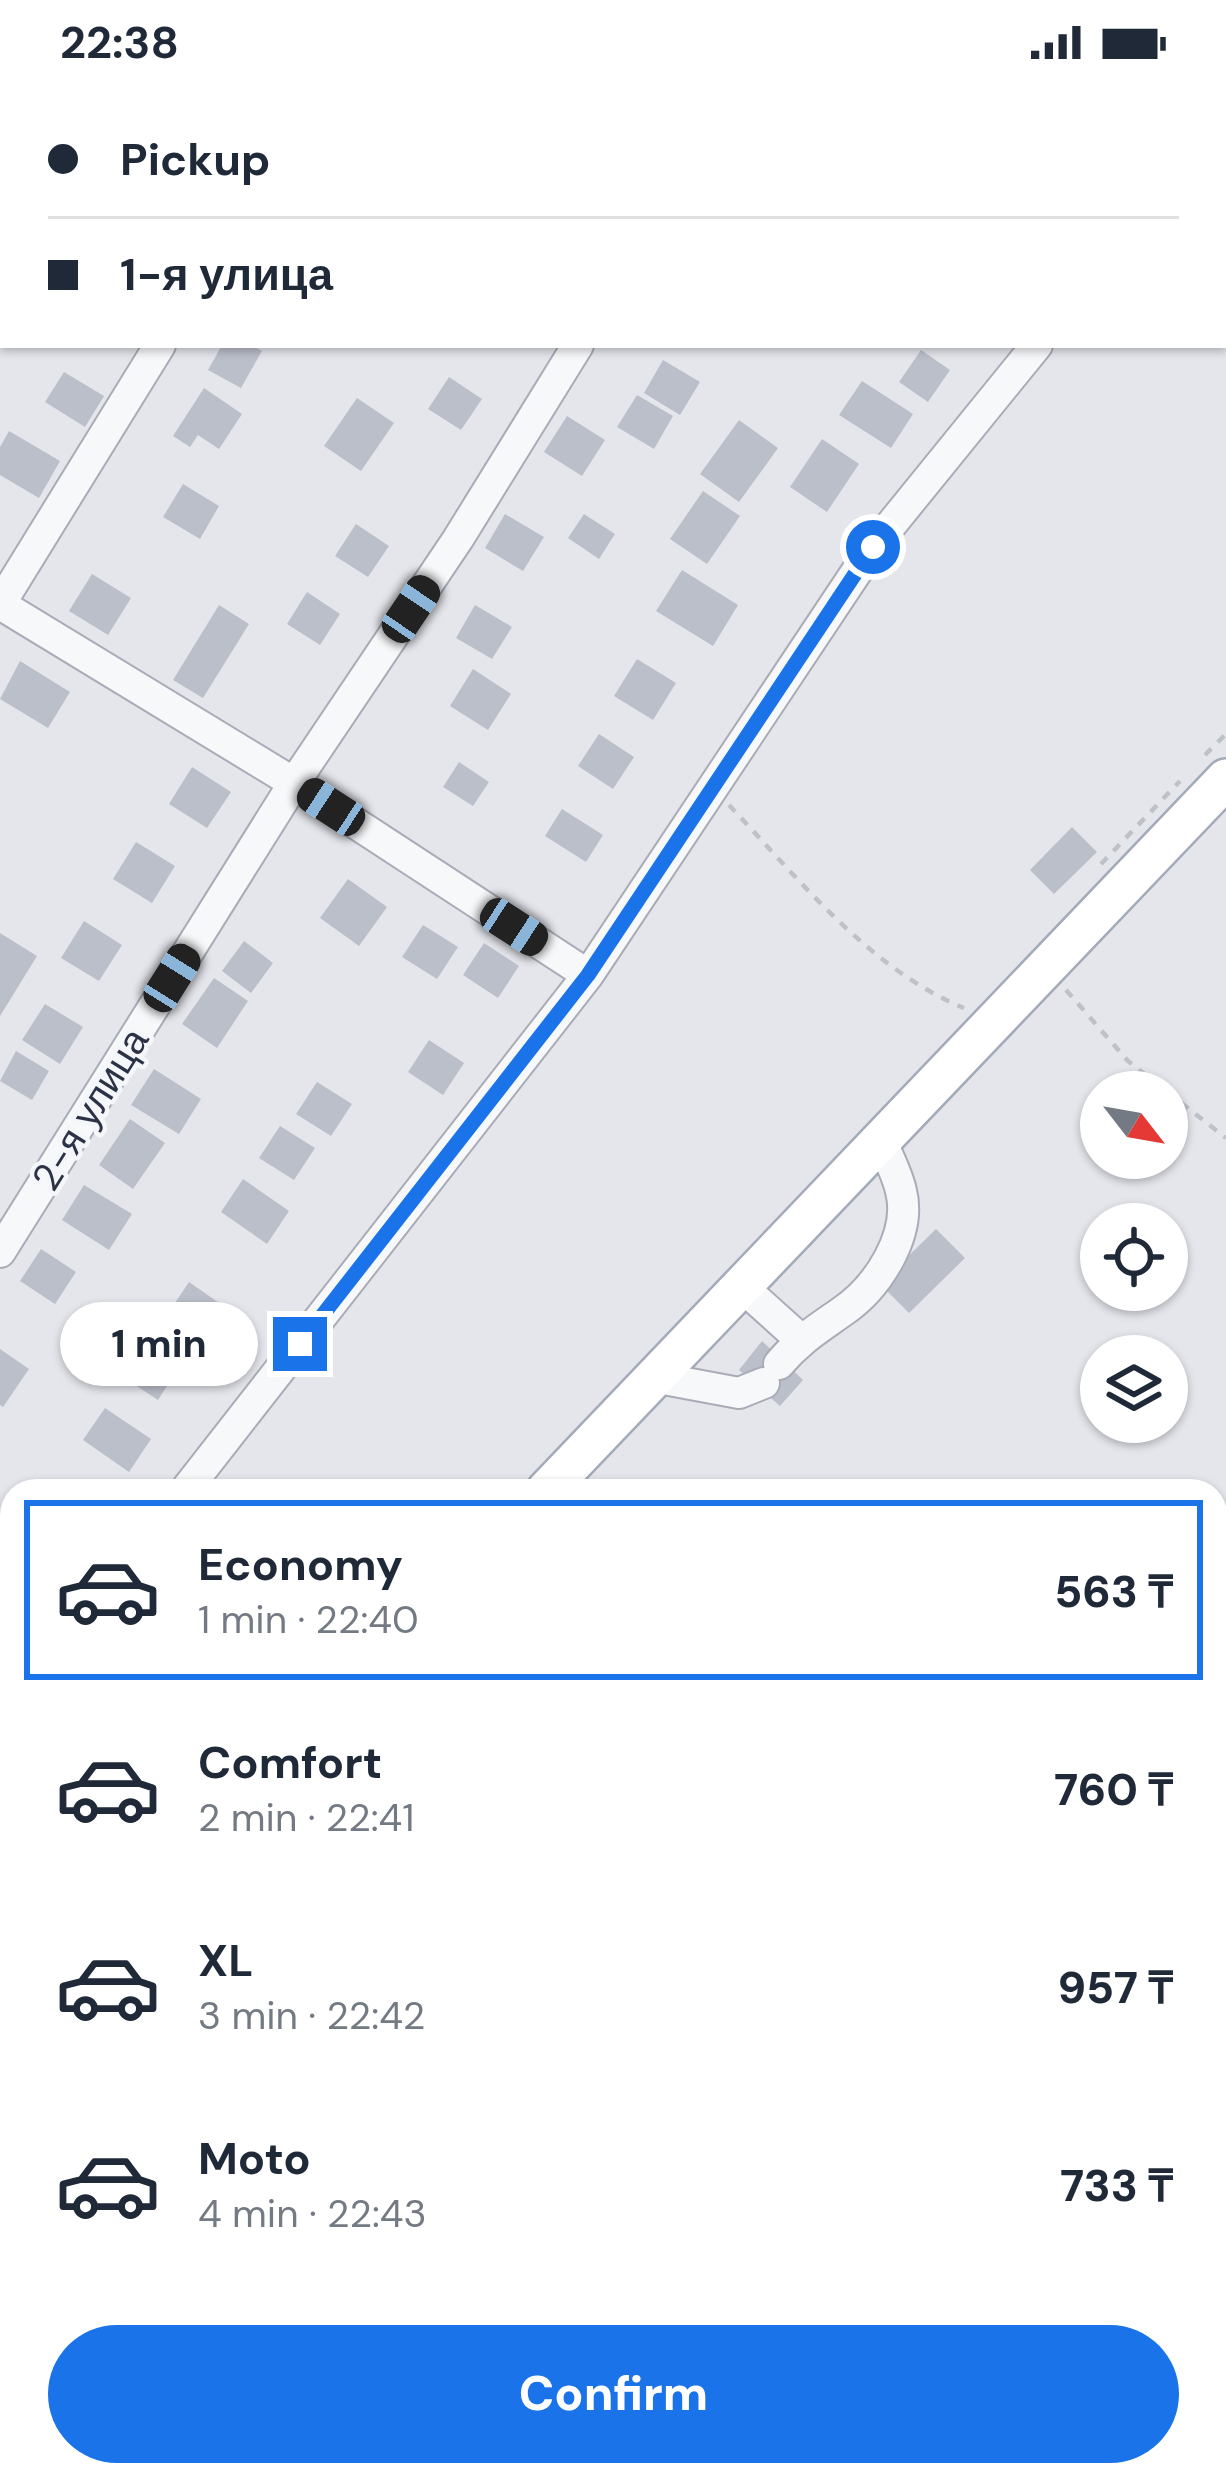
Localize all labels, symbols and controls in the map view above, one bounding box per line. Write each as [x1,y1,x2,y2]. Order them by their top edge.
text: 22:38 [60,13,179,72]
text: Pickup [120,130,270,189]
text: 1-я улица [120,245,333,304]
route start [846,520,900,574]
car [376,569,446,649]
car [291,772,371,842]
car [474,892,554,962]
car [138,938,206,1018]
street label: 2-я улица [20,1018,160,1200]
north arrow [1080,1071,1188,1179]
map controls [1080,1071,1188,1443]
button: locate [1080,1203,1188,1311]
callout: 1 min [60,1302,258,1386]
route end [273,1317,327,1371]
text: 1 min [111,1318,207,1369]
button: layers [1080,1335,1188,1443]
text: Economy [198,1535,403,1594]
icon: car [54,1536,162,1644]
text: 563 ₸ [1054,1562,1173,1621]
text: 1 min · 22:40 [198,1594,419,1645]
text: Comfort [198,1733,382,1792]
icon: car [54,1734,162,1842]
text: 760 ₸ [1054,1760,1173,1819]
text: 2 min · 22:41 [198,1792,414,1843]
text: XL [198,1931,253,1990]
icon: car [54,1932,162,2040]
text: 957 ₸ [1057,1958,1173,2017]
text: 3 min · 22:42 [198,1990,425,2041]
text: Moto [198,2129,311,2188]
icon: car [54,2130,162,2238]
text: 733 ₸ [1060,2156,1173,2215]
text: 4 min · 22:43 [198,2188,427,2239]
button: Confirm [48,2325,1179,2463]

